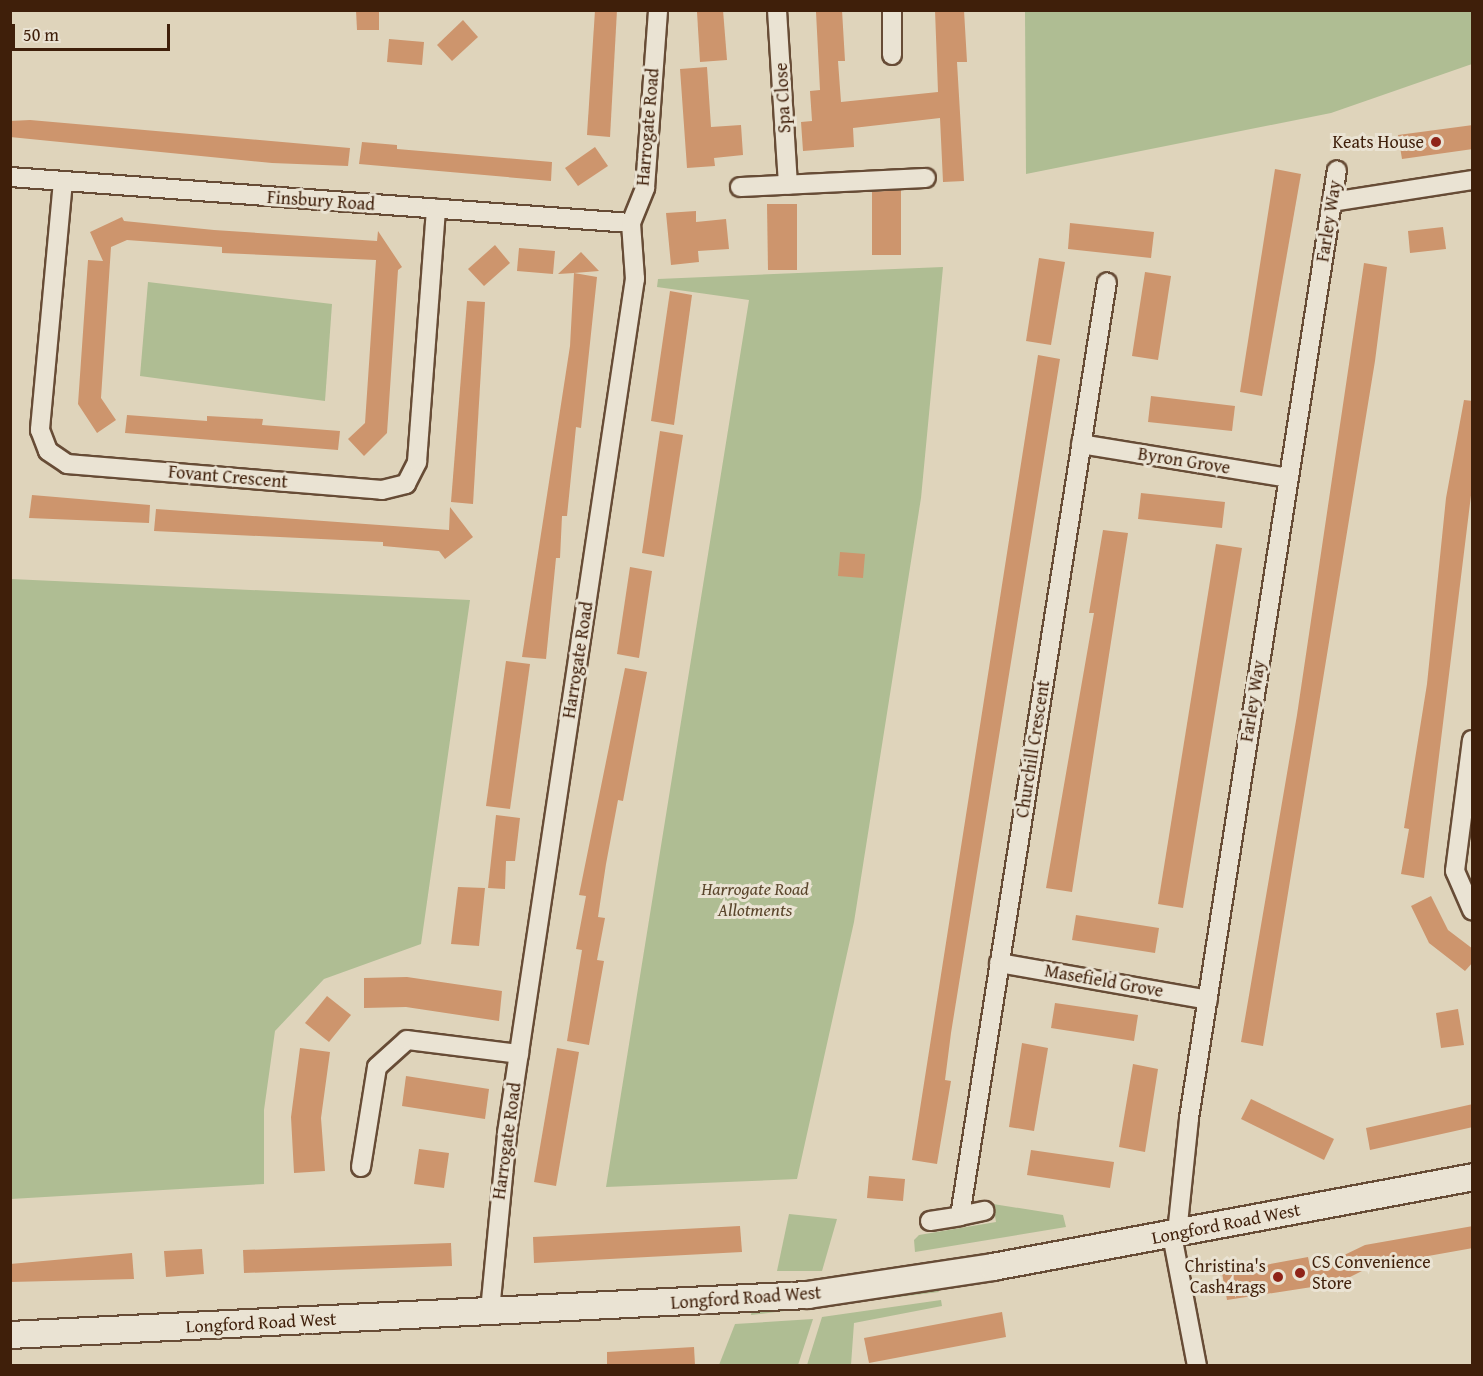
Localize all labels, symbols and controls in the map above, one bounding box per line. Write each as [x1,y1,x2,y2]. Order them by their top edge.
scale bar [15,12,172,50]
text: 50 m [23,21,59,48]
street label: Spa Close [770,62,796,134]
street label: Harrogate Road [632,67,664,187]
place label: Keats House [1332,131,1424,153]
marker: Keats House [1429,135,1443,149]
street label: Farley Way [1312,179,1346,263]
street label: Finsbury Road [266,186,376,216]
street label: Byron Grove [1136,443,1232,479]
street label: Fovant Crescent [167,461,289,493]
street label: Harrogate Road [558,600,598,720]
street label: Farley Way [1236,659,1270,743]
street label: Churchill Crescent [1011,679,1055,819]
park label: Harrogate Road Allotments [701,879,809,922]
street label: Masefield Grove [1043,960,1165,1002]
street label: Harrogate Road [488,1081,526,1201]
street label: Longford Road West [1150,1199,1302,1249]
place label: CS Convenience Store [1312,1252,1431,1294]
place label: Christina's Cash4rags [1185,1256,1266,1298]
marker: CS Convenience Store [1293,1266,1307,1280]
marker: Christina's Cash4rags [1271,1270,1285,1284]
street label: Longford Road West [670,1282,822,1314]
street label: Longford Road West [185,1308,337,1338]

